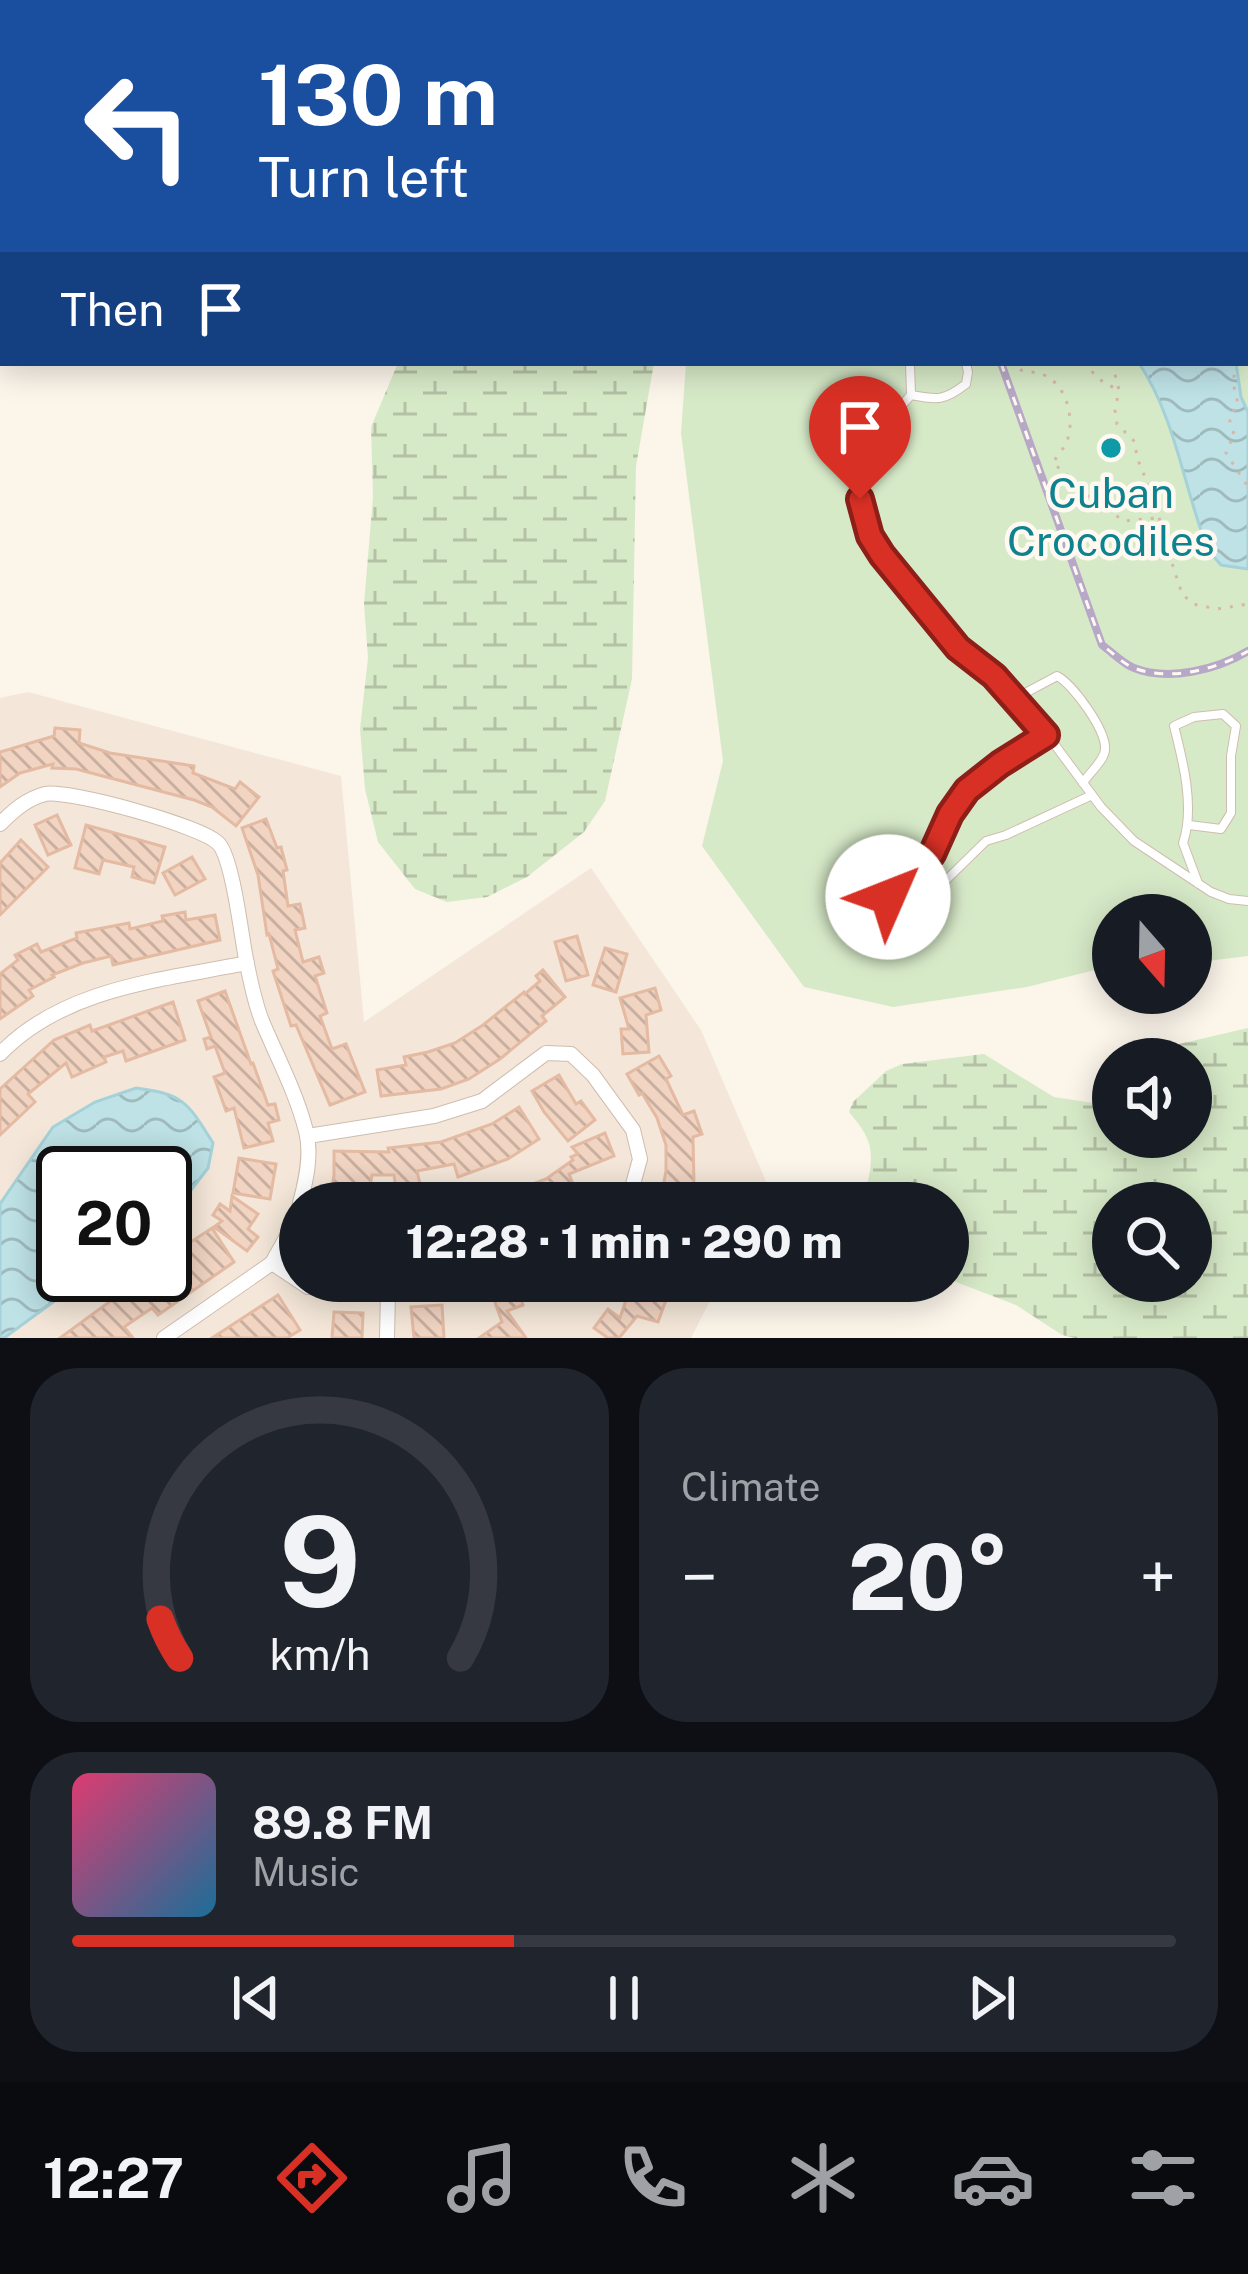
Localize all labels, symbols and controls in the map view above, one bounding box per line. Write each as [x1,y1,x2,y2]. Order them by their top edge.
text: 130 m [258,45,498,144]
icon: left [60,48,216,204]
text: Turn left [258,146,469,209]
icon: arrive [188,276,254,342]
text: Then [60,283,164,336]
pin [809,376,911,499]
icon: arrive [827,394,893,460]
marker: Cuban Crocodiles [1098,435,1124,461]
place label: Cuban Crocodiles [1007,468,1215,565]
position arrow [825,834,951,960]
north arrow [1092,894,1212,1014]
map controls [1092,894,1212,1302]
button: sound [1092,1038,1212,1158]
speed limit sign: 20 [36,1146,192,1302]
button: search [1092,1182,1212,1302]
text: 12:28 · 1 min · 290 m [406,1215,842,1268]
text: Climate [681,1464,821,1510]
text: 9 [278,1488,361,1635]
text: 20° [848,1524,1009,1630]
text: − [681,1538,718,1616]
text: + [1139,1538,1176,1616]
text: km/h [269,1629,370,1680]
text: 89.8 FM [252,1796,433,1849]
text: Music [252,1849,360,1895]
icon: previous [223,1965,289,2031]
icon: pause [591,1965,657,2031]
icon: next [959,1965,1025,2031]
icon: directions [270,2136,354,2220]
icon: music [440,2136,524,2220]
icon: phone [611,2136,695,2220]
icon: climate [781,2136,865,2220]
icon: car [951,2136,1035,2220]
icon: filters [1121,2136,1205,2220]
text: 12:27 [43,2147,184,2210]

